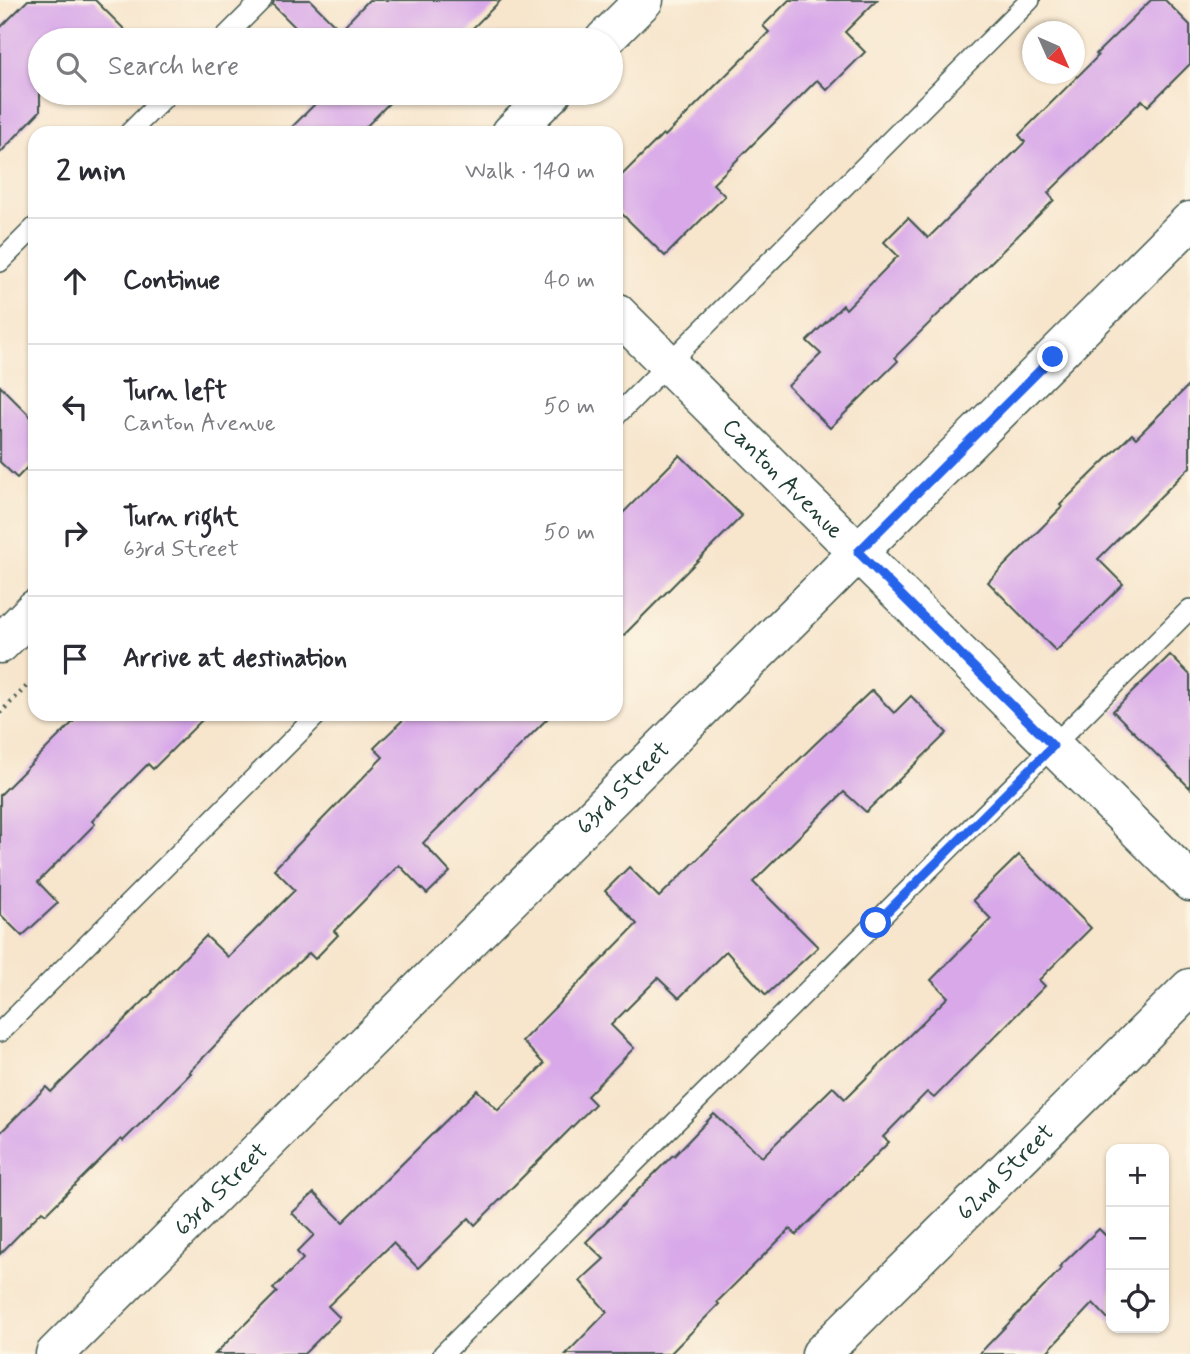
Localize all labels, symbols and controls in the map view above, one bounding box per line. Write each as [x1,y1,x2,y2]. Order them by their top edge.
north arrow [1022,21,1085,84]
search box [28,28,623,105]
icon: search [52,48,90,86]
text: Search here [108,50,239,84]
text: 2 min [56,152,126,191]
text: Walk · 140 m [465,157,595,187]
icon: ahead [56,262,94,300]
text: Continue [123,264,220,298]
text: 40 m [544,266,595,296]
route end [1037,341,1068,372]
text: Turn left [123,375,227,409]
icon: left [56,388,94,426]
text: 50 m [544,392,595,422]
text: Canton Avenue [123,409,276,439]
street label: Canton Avenue [715,412,850,546]
text: Turn right [123,501,239,535]
icon: right [56,514,94,552]
text: 50 m [544,518,595,548]
text: 63rd Street [123,535,239,565]
icon: arrive [56,640,94,678]
text: Arrive at destination [123,642,347,676]
street label: 63rd Street [570,735,677,842]
route start [860,907,891,938]
street label: 62nd Street [950,1117,1061,1228]
street label: 63rd Street [168,1136,275,1243]
map controls [1106,1144,1169,1333]
button: + [1106,1144,1169,1207]
button: − [1106,1207,1169,1270]
button: locate [1106,1270,1169,1333]

